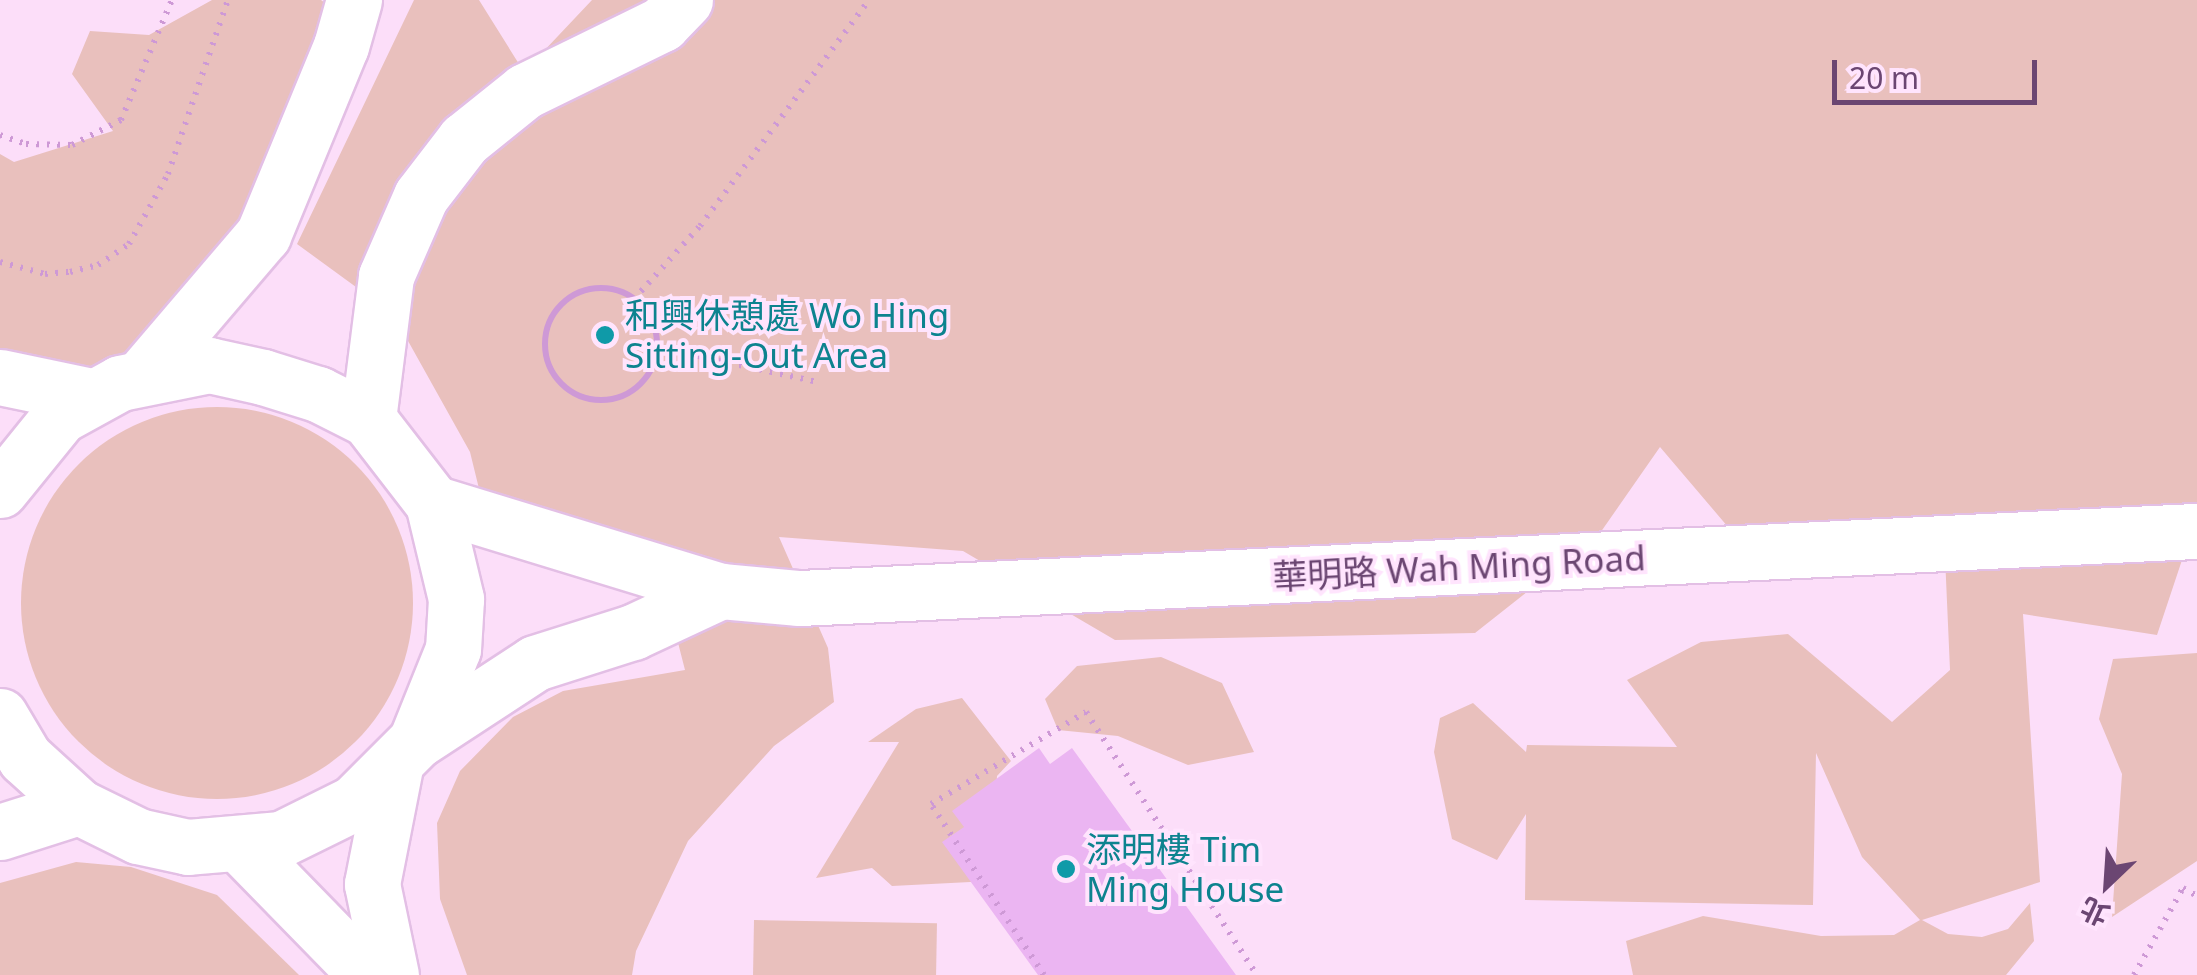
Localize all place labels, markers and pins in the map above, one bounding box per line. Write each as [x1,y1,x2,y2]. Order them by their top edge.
place label: 和興休憩處 Wo Hing Sitting-Out Area [625,294,949,376]
marker: 和興休憩處 Wo Hing Sitting-Out Area [594,324,616,346]
place label: 添明樓 Tim Ming House [1086,828,1284,910]
marker: 添明樓 Tim Ming House [1055,858,1077,880]

